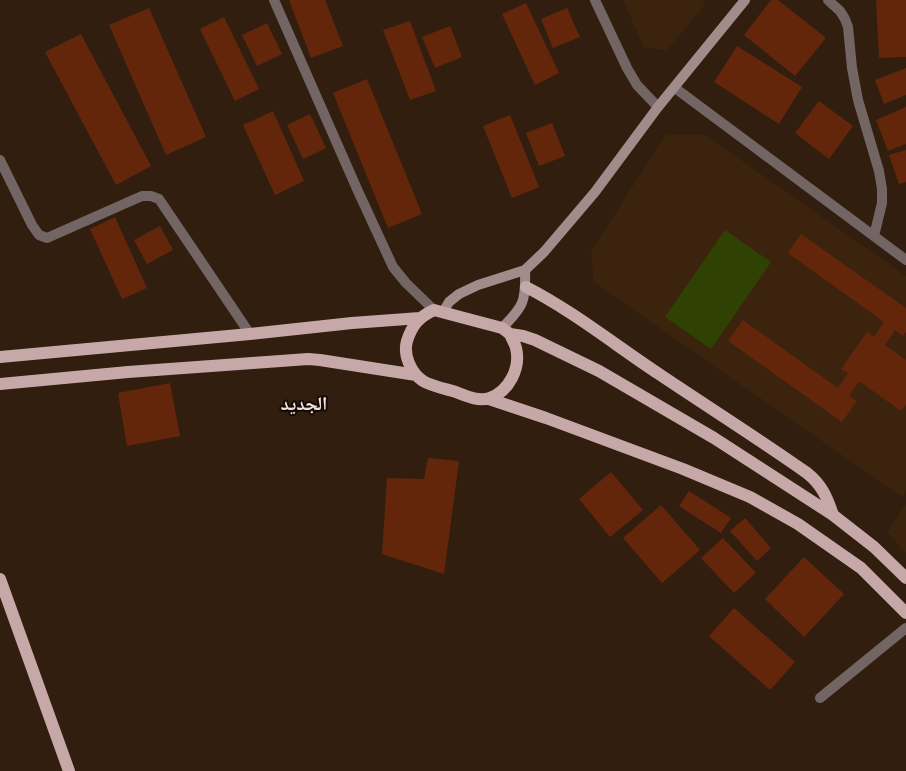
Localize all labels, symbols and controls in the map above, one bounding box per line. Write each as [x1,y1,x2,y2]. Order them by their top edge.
district label: الجديد [281,394,327,416]

